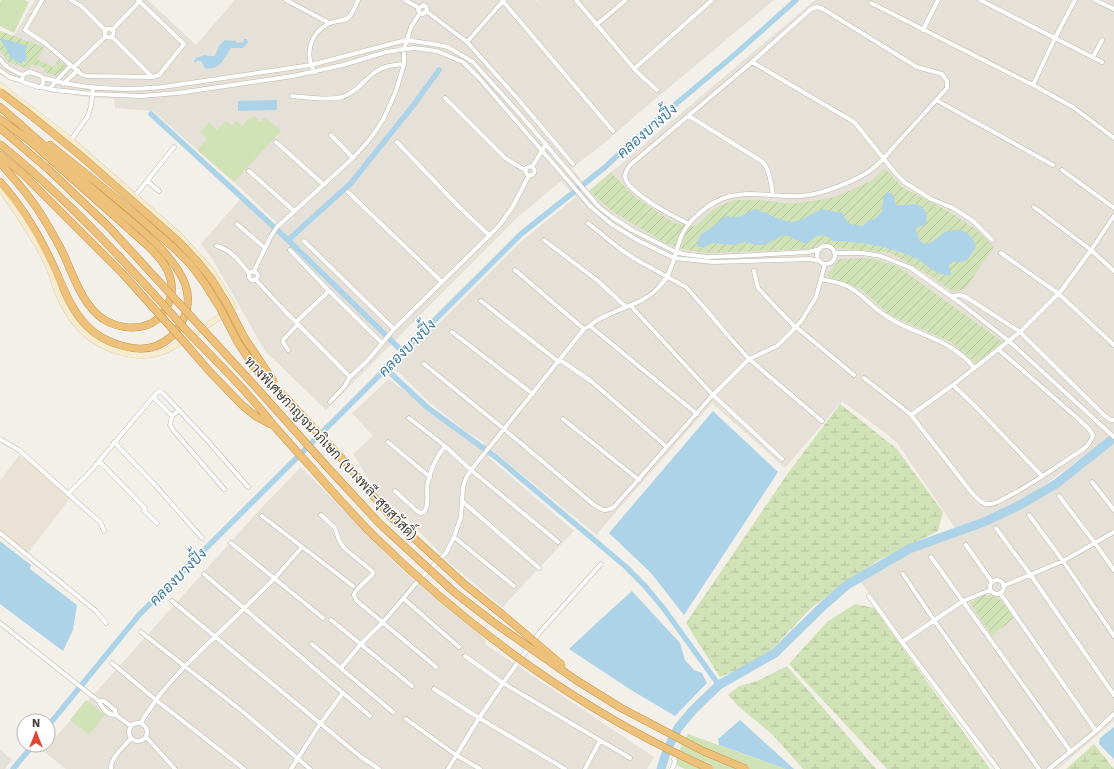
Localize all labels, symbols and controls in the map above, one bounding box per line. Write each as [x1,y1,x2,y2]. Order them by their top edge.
water label: คลองบางปิ้ง [610,96,681,162]
water label: คลองบางปิ้ง [371,312,440,380]
street label: ทางพิเศษกาญจนาภิเษก (บางพลี-สุขสวัสดิ์) [240,350,424,545]
water label: คลองบางปิ้ง [142,541,211,609]
north arrow [16,713,56,753]
text: N [32,717,40,730]

